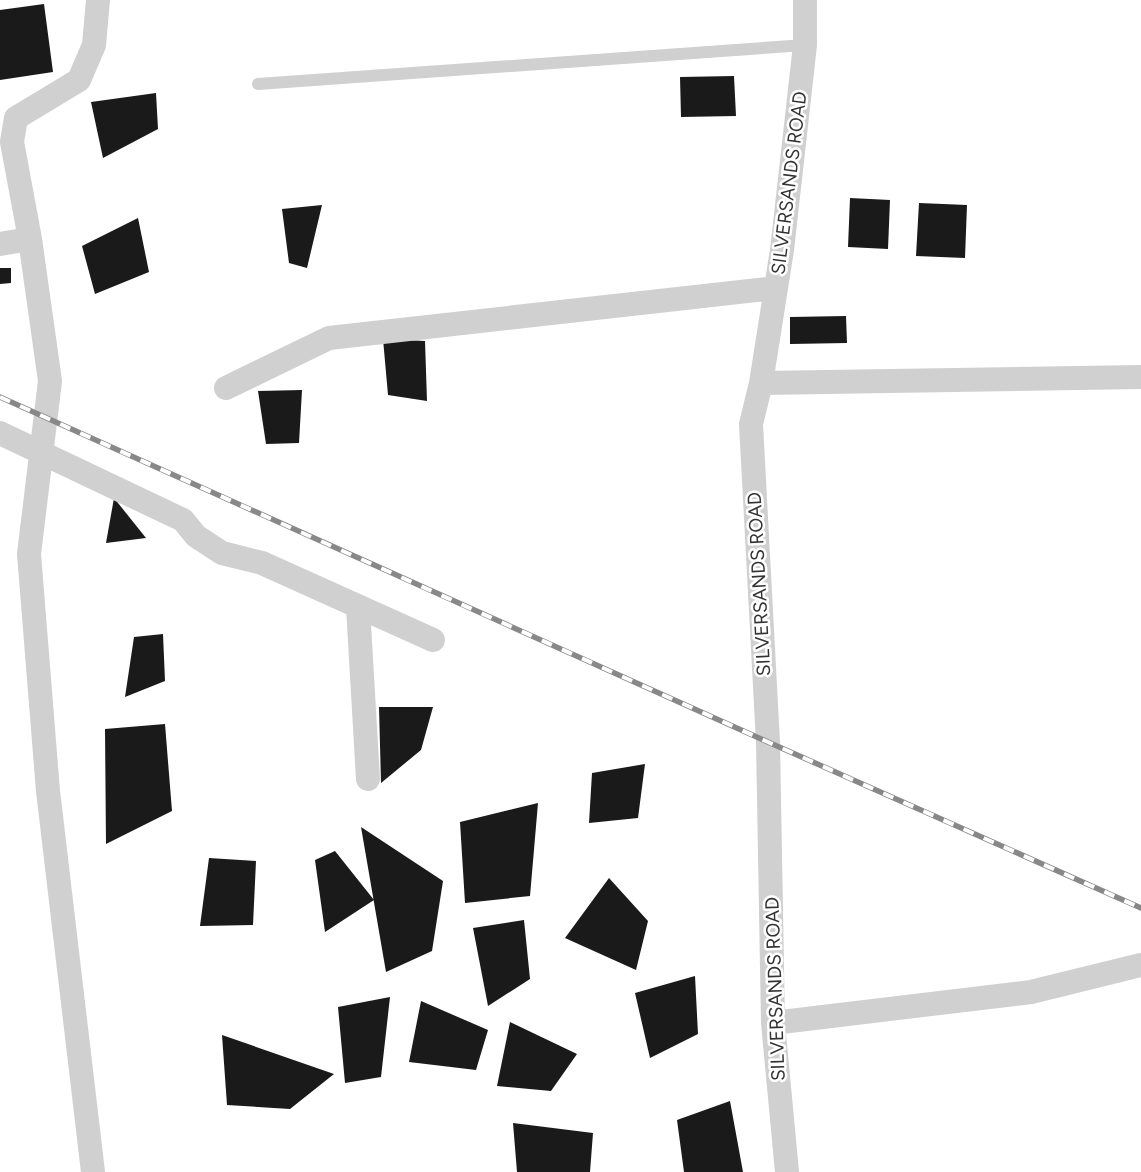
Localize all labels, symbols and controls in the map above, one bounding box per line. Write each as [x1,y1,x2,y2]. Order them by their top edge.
street label: SILVERSANDS ROAD [766,90,812,276]
street label: SILVERSANDS ROAD [743,491,775,677]
street label: SILVERSANDS ROAD [760,897,790,1081]

